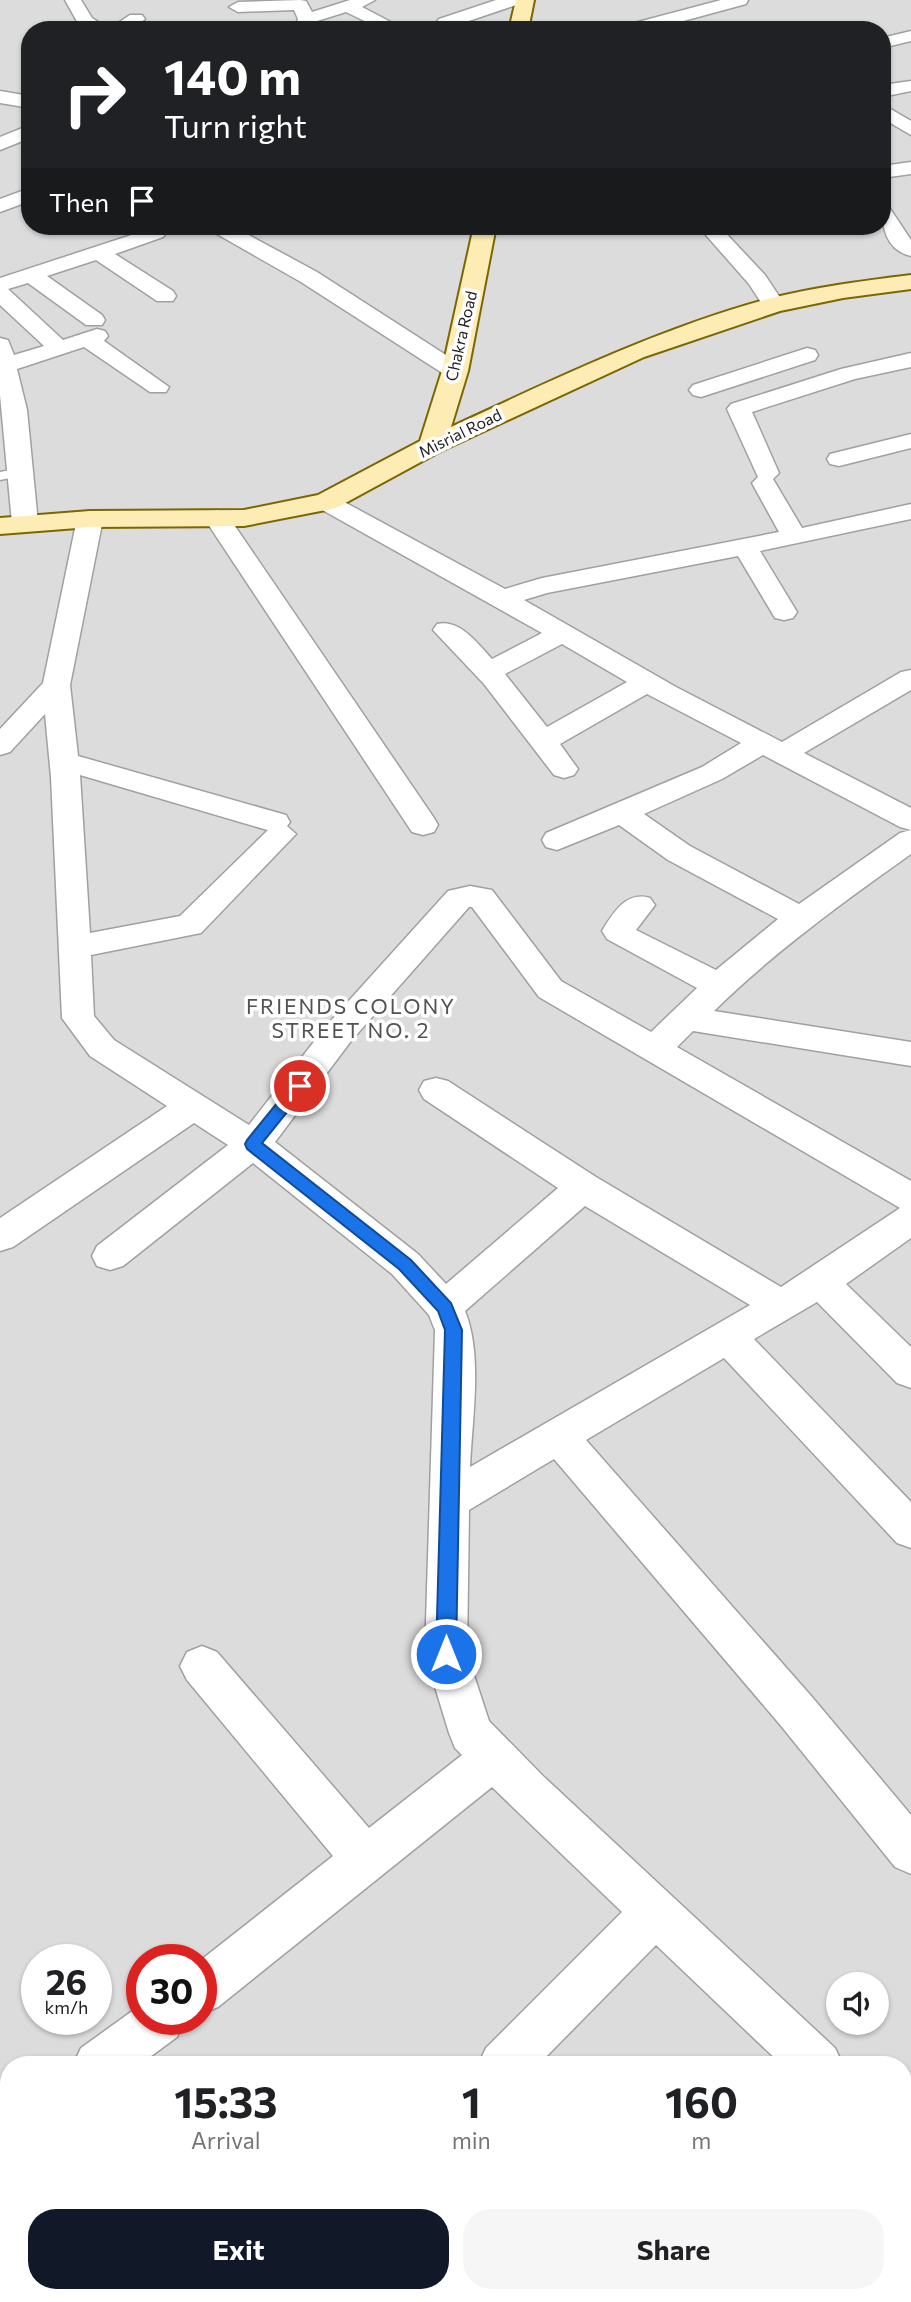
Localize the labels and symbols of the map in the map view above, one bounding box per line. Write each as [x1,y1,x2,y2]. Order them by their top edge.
street label: Chakra Road [441,289,480,383]
street label: Misrial Road [415,404,504,461]
district label: FRIENDS COLONY STREET NO. 2 [246,993,456,1042]
pin [270,1056,330,1116]
position arrow [409,1617,483,1691]
speed limit sign: 30 [126,1944,217,2035]

